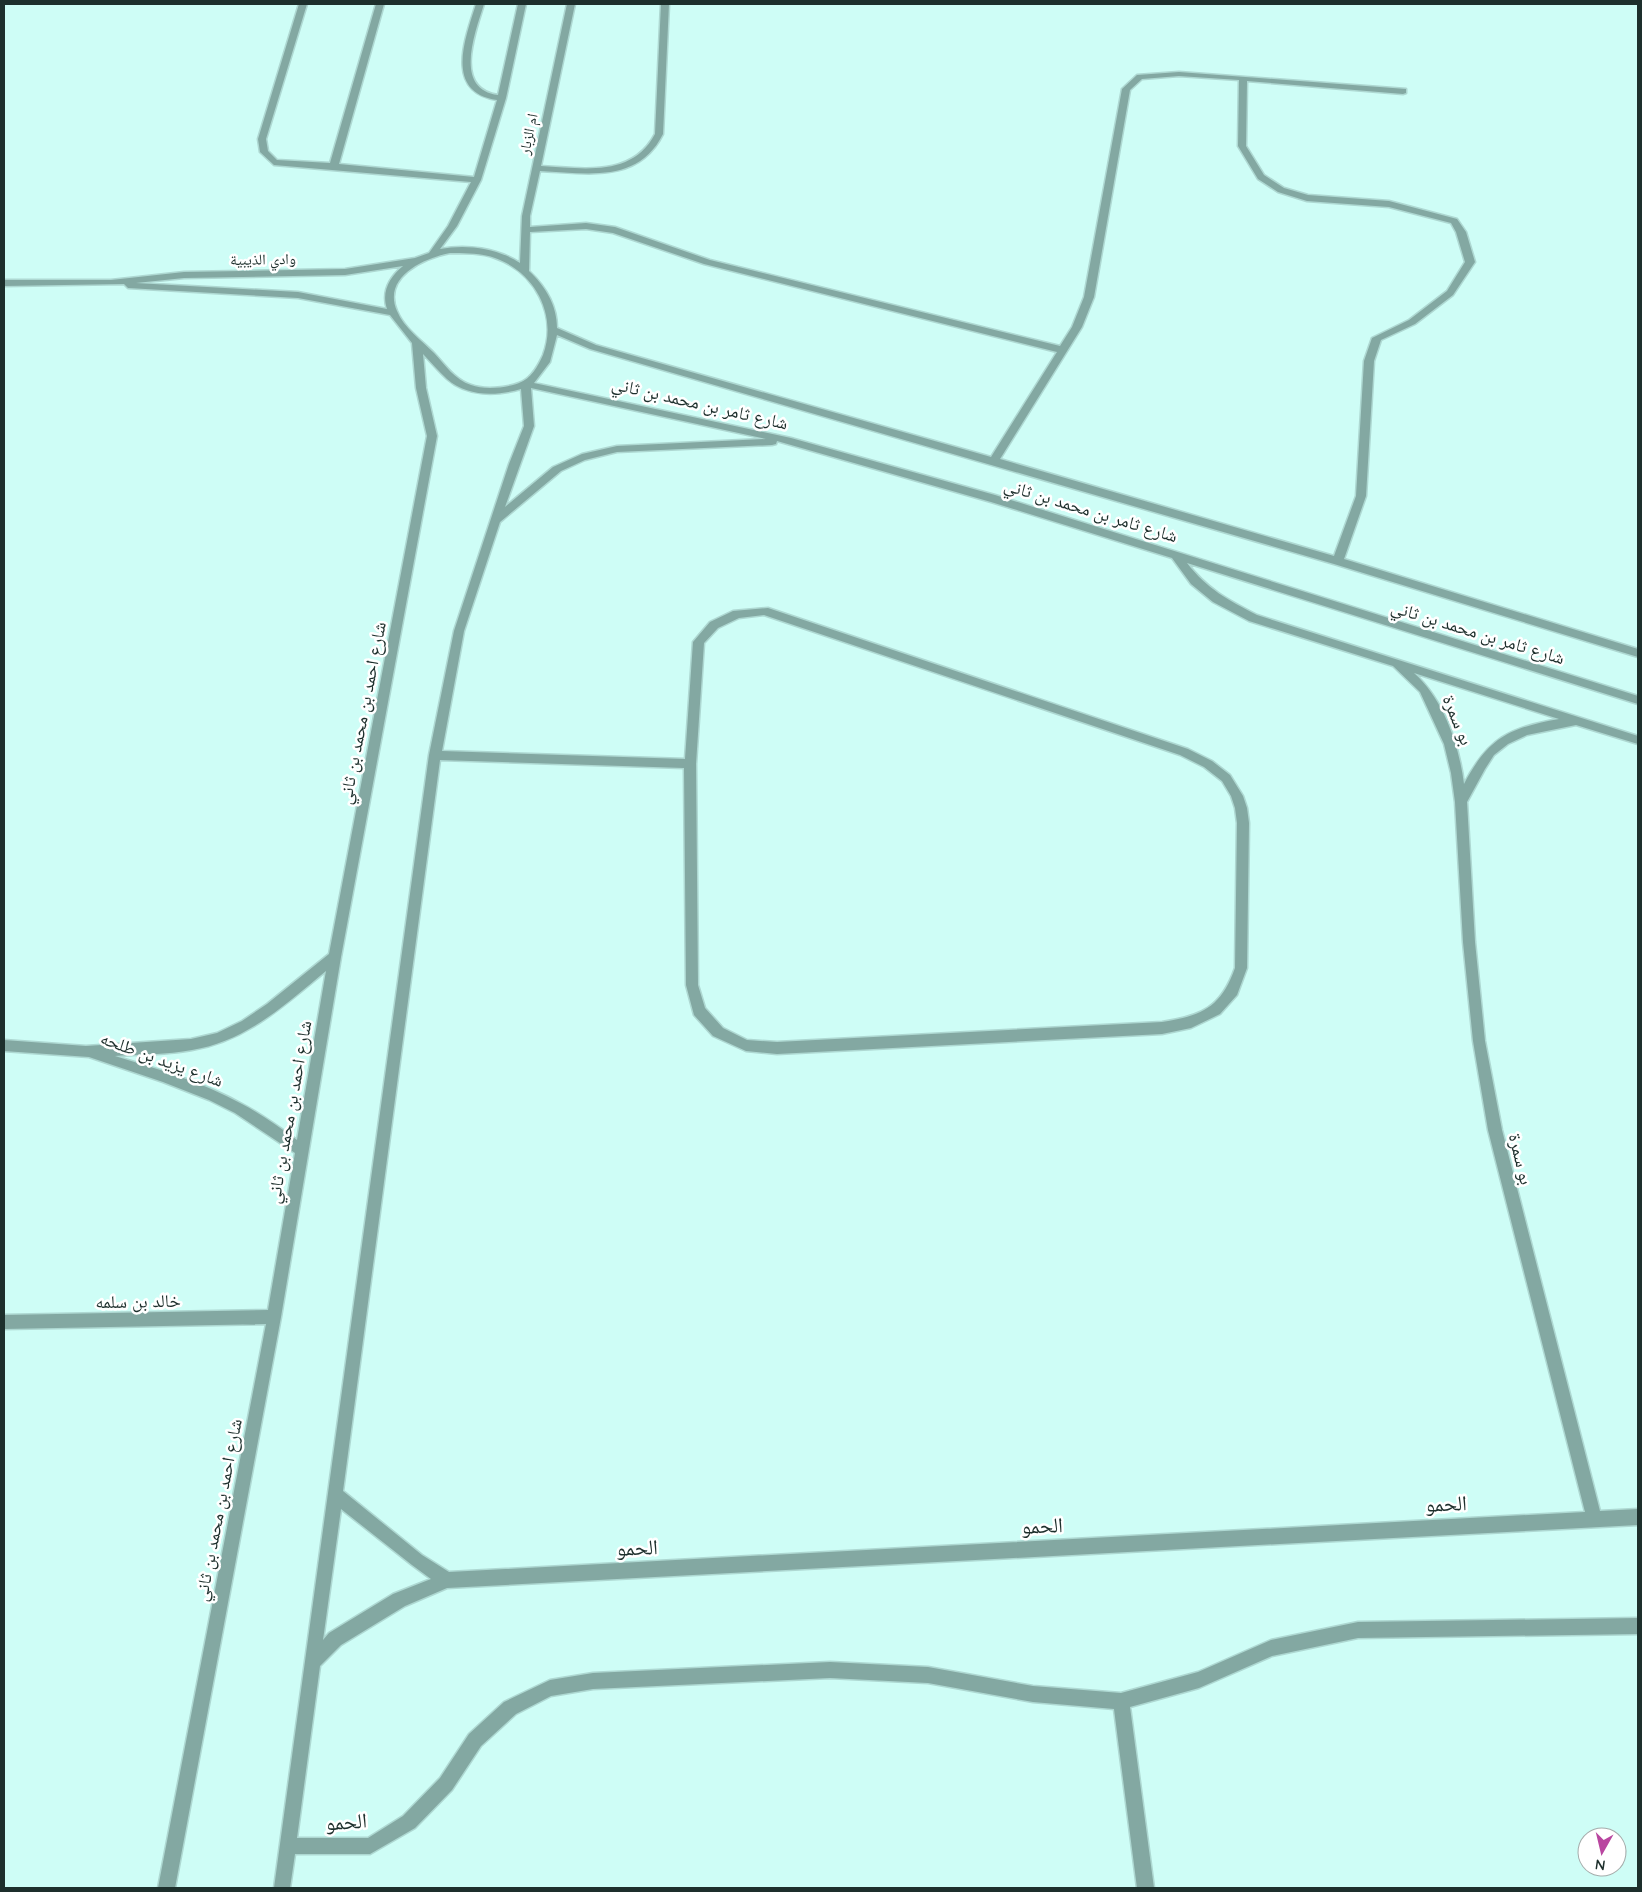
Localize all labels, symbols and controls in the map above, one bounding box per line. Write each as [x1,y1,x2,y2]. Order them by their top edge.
street label: ام الزبار [514,112,543,157]
street label: وادي الذيبية [230,249,296,272]
street label: شارع ثامر بن محمد بن ثاني [609,372,790,438]
street label: شارع ثامر بن محمد بن ثاني [1000,473,1181,551]
street label: شارع ثامر بن محمد بن ثاني [1387,595,1568,673]
street label: شارع احمد بن محمد بن ثاني [333,620,395,807]
street label: بو سمرة [1438,691,1478,749]
street label: شارع احمد بن محمد بن ثاني [262,1019,320,1206]
street label: شارع يزيد بن طلحه [97,1026,227,1092]
street label: بو سمرة [1504,1131,1538,1187]
street label: خالد بن سلمه [95,1289,181,1313]
street label: شارع احمد بن محمد بن ثاني [189,1417,251,1604]
street label: الحمو [1424,1489,1468,1517]
street label: الحمو [1020,1511,1064,1539]
street label: الحمو [615,1533,659,1561]
street label: الحمو [324,1807,368,1835]
north arrow [1577,1827,1627,1877]
text: N [1594,1855,1607,1875]

